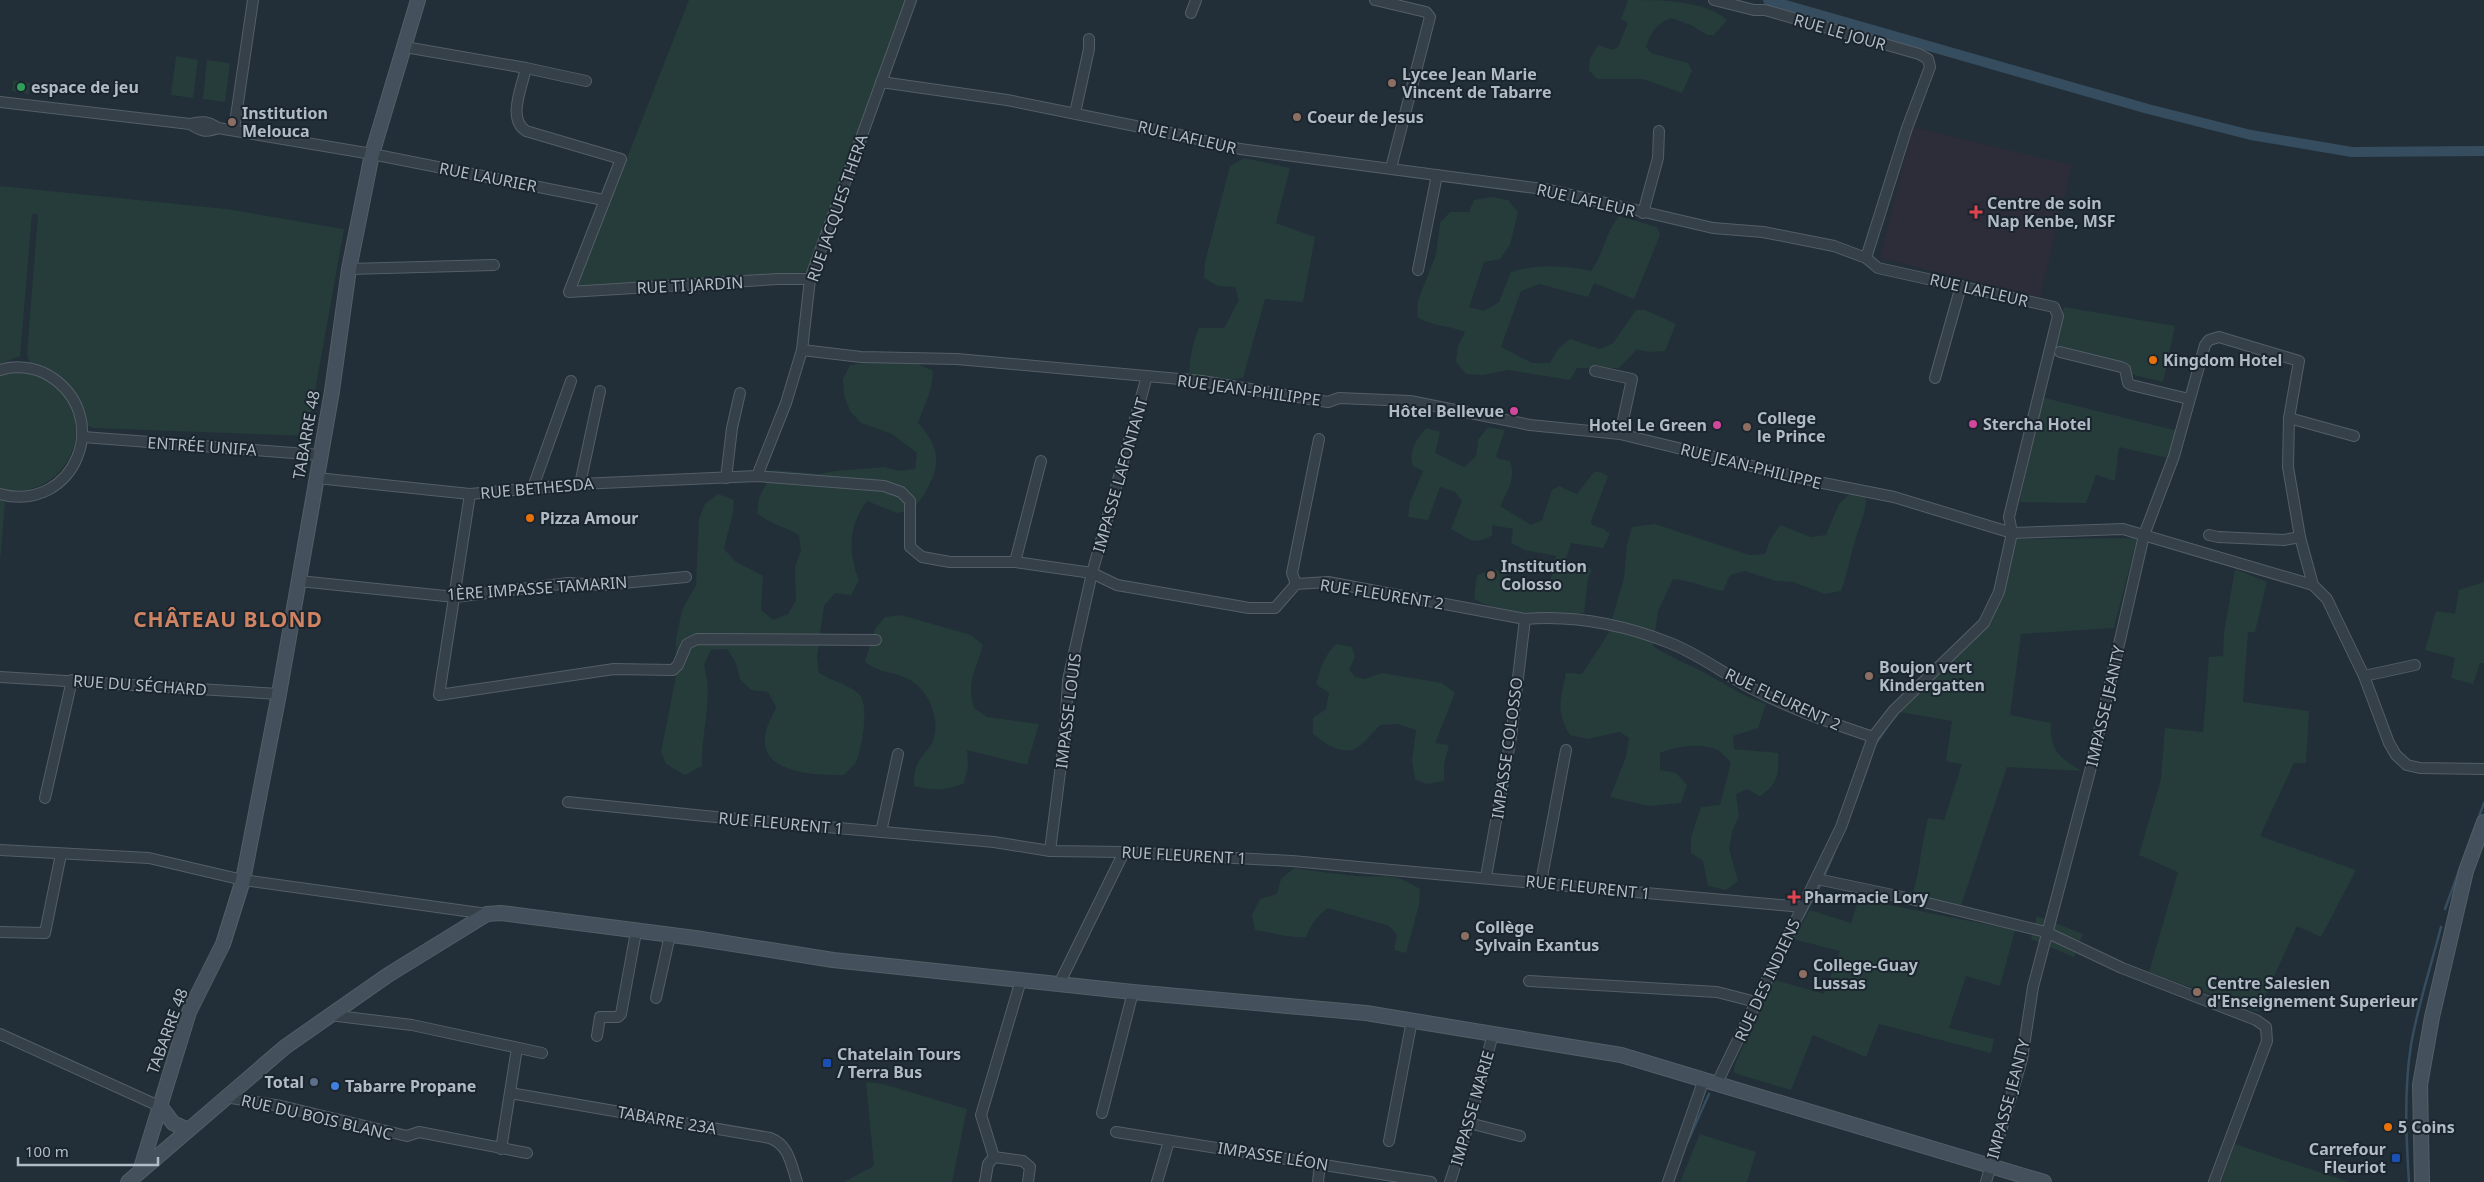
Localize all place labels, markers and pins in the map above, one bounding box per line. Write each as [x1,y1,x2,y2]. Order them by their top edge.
place label: Lycee Jean Marie Vincent de Tabarre [1402,63,1552,103]
place label: espace de jeu [31,76,139,98]
marker: Lycee Jean Marie Vincent de Tabarre [1386,77,1398,89]
marker: espace de jeu [15,81,27,93]
place label: Institution Melouca [242,102,328,142]
place label: Coeur de Jesus [1307,106,1424,128]
marker: Coeur de Jesus [1291,111,1303,123]
marker: Institution Melouca [226,116,238,128]
place label: Centre de soin Nap Kenbe, MSF [1987,192,2116,232]
marker: Centre de soin Nap Kenbe, MSF [1969,205,1983,219]
place label: Kingdom Hotel [2163,349,2282,371]
marker: Kingdom Hotel [2147,354,2159,366]
place label: Hôtel Bellevue [1388,400,1504,422]
marker: Hôtel Bellevue [1508,405,1520,417]
place label: College le Prince [1757,407,1826,447]
place label: Stercha Hotel [1983,413,2091,435]
place label: Hotel Le Green [1589,414,1707,436]
marker: Stercha Hotel [1967,418,1979,430]
marker: Hotel Le Green [1711,419,1723,431]
marker: College le Prince [1741,421,1753,433]
place label: Pizza Amour [540,507,638,529]
marker: Pizza Amour [524,512,536,524]
place label: Institution Colosso [1501,555,1587,595]
marker: Institution Colosso [1485,569,1497,581]
place label: Boujon vert Kindergatten [1879,656,1985,696]
marker: Boujon vert Kindergatten [1863,670,1875,682]
place label: Pharmacie Lory [1804,886,1929,908]
marker: Pharmacie Lory [1788,891,1800,903]
place label: Collège Sylvain Exantus [1475,916,1599,956]
marker: Collège Sylvain Exantus [1459,930,1471,942]
place label: College-Guay Lussas [1813,954,1919,994]
marker: College-Guay Lussas [1797,968,1809,980]
place label: Centre Salesien d'Enseignement Superieur [2207,972,2418,1012]
marker: Centre Salesien d'Enseignement Superieur [2191,986,2203,998]
place label: Chatelain Tours / Terra Bus [837,1043,961,1083]
marker: Chatelain Tours / Terra Bus [821,1057,833,1069]
place label: Total [265,1071,304,1093]
place label: Tabarre Propane [345,1075,476,1097]
marker: Total [308,1076,320,1088]
marker: Tabarre Propane [329,1080,341,1092]
place label: 5 Coins [2398,1116,2455,1138]
marker: 5 Coins [2382,1121,2394,1133]
place label: Carrefour Fleuriot [2309,1138,2386,1178]
marker: Carrefour Fleuriot [2390,1152,2402,1164]

